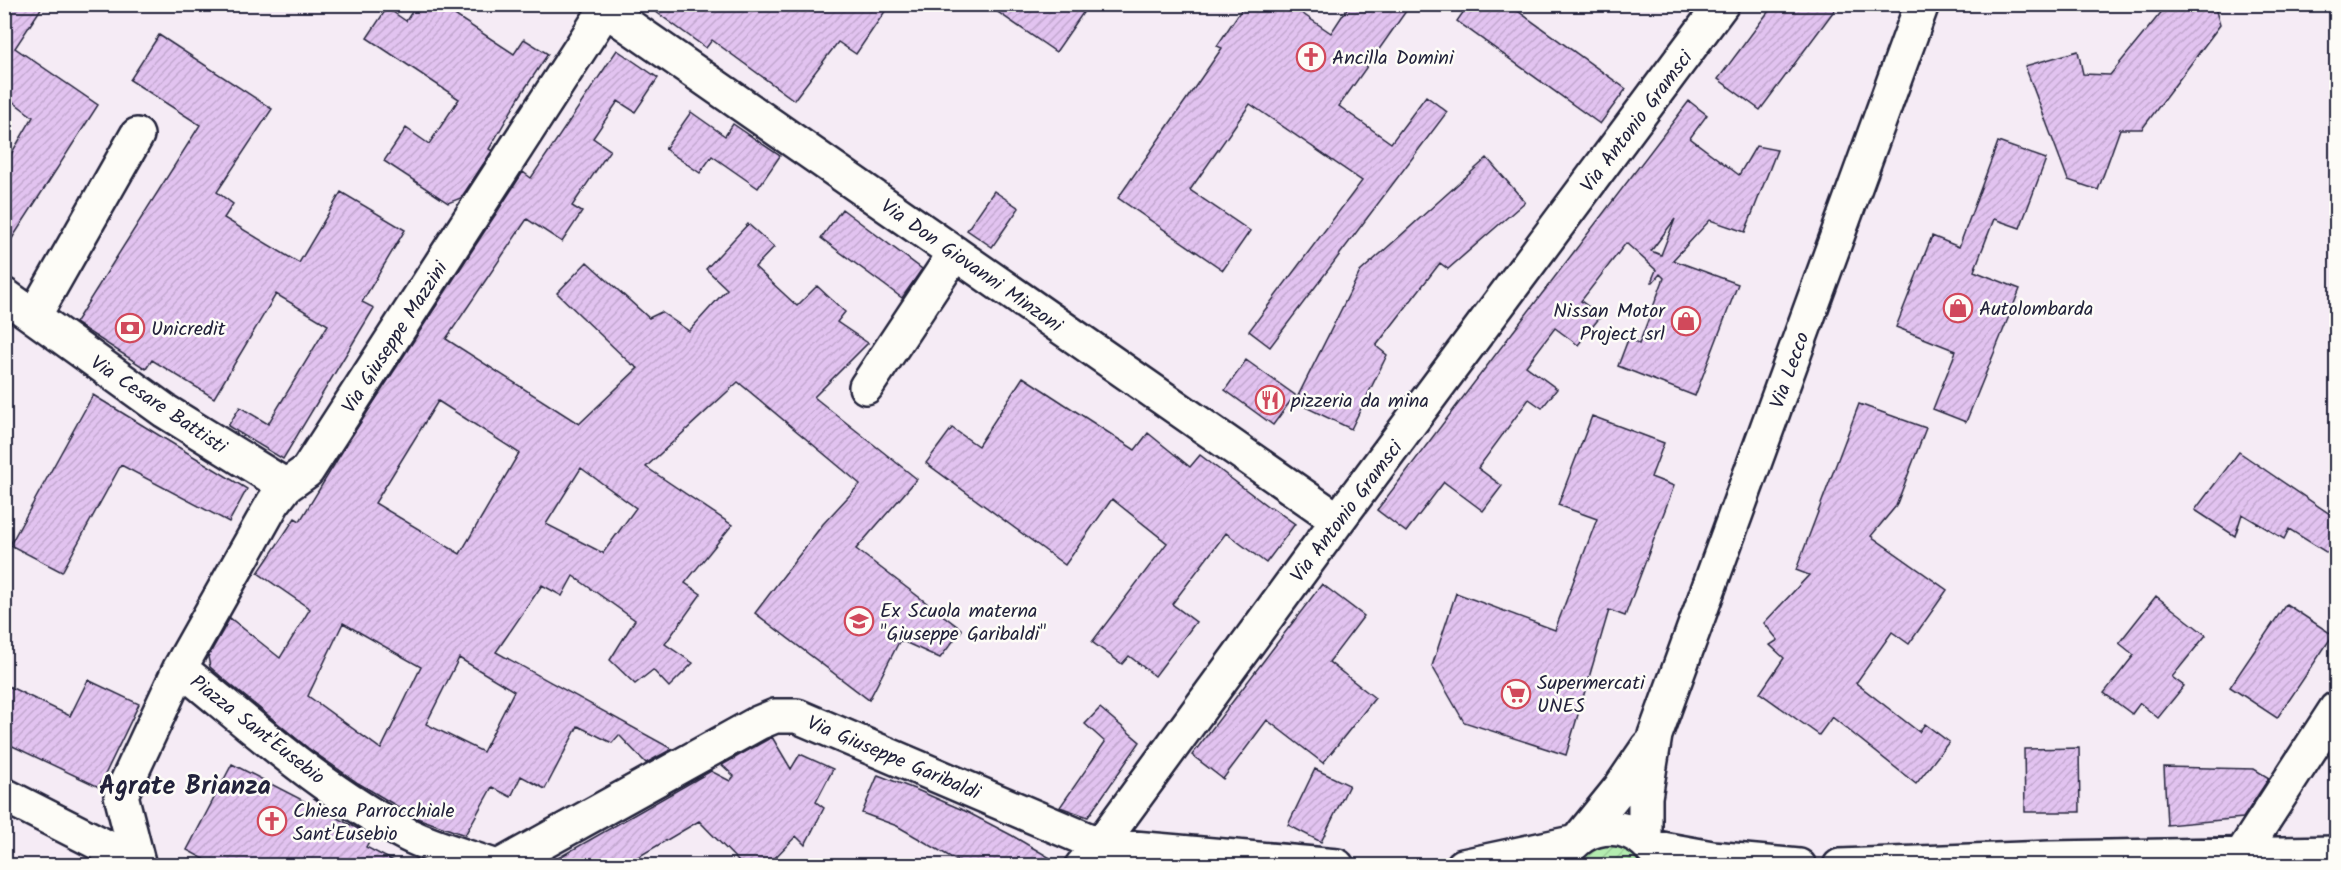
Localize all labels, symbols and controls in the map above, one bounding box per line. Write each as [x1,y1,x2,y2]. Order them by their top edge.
church icon: Ancilla Domini [1295,41,1327,73]
place label: Ancilla Domini [1332,43,1455,75]
street label: Via Antonio Gramsci [1573,43,1703,200]
street label: Via Don Giovanni Minzoni [873,192,1069,342]
street label: Via Giuseppe Mazzini [334,255,458,421]
shop icon: Autolombarda [1942,292,1974,324]
place label: Autolombarda [1979,294,2093,326]
place label: Nissan Motor Project srl [1553,296,1666,351]
shop icon: Nissan Motor Project srl [1670,305,1702,337]
bank icon: Unicredit [114,312,146,344]
place label: Unicredit [151,314,226,346]
street label: Via Lecco [1762,328,1820,414]
street label: Via Cesare Battisti [83,348,234,464]
restaurant icon: pizzeria da mina [1254,384,1286,416]
place label: pizzeria da mina [1290,386,1429,418]
street label: Via Antonio Gramsci [1283,433,1413,590]
place label: Ex Scuola materna "Giuseppe Garibaldi" [880,596,1046,651]
school or university icon: Ex Scuola materna "Giuseppe Garibaldi" [843,605,875,637]
street label: Piazza Sant'Eusebio [182,667,331,794]
place label: Supermercati UNES [1537,668,1646,723]
supermarket icon: Supermercati UNES [1500,678,1532,710]
street label: Via Giuseppe Garibaldi [802,708,986,810]
district label: Agrate Brianza [99,766,271,808]
place label: Chiesa Parrocchiale Sant'Eusebio [293,796,454,851]
church icon: Chiesa Parrocchiale Sant'Eusebio [256,805,288,837]

